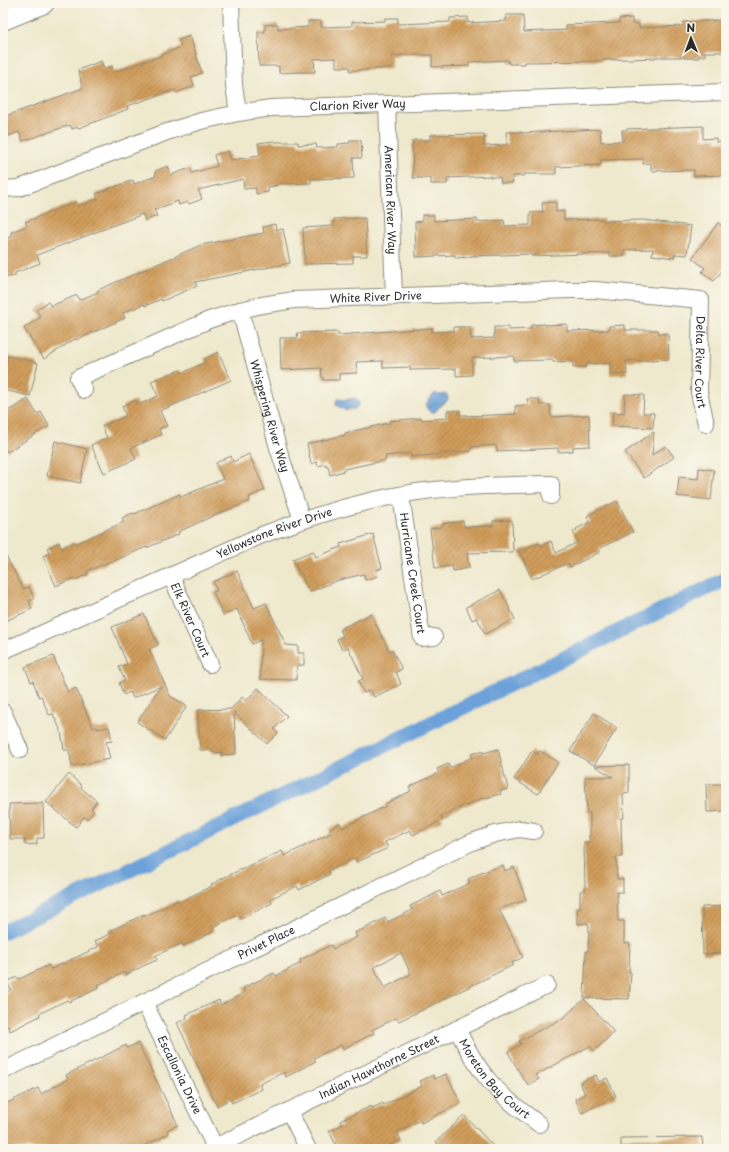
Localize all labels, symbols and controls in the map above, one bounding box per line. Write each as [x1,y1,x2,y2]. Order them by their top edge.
north arrow [671,18,711,58]
text: N [686,19,696,36]
street label: Clarion River Way [309,94,406,115]
street label: American River Way [381,145,401,255]
street label: White River Drive [329,286,422,307]
street label: Delta River Court [691,316,711,410]
street label: Whispering River Way [246,358,294,474]
street label: Yellowstone River Drive [214,503,334,562]
street label: Hurricane Creek Court [396,511,430,635]
street label: Elk River Court [167,580,215,660]
street label: Privet Place [235,921,298,963]
street label: Indian Hawthorne Street [316,1030,442,1103]
street label: Escallonia Drive [154,1032,207,1117]
street label: Moreton Bay Court [455,1035,534,1123]

